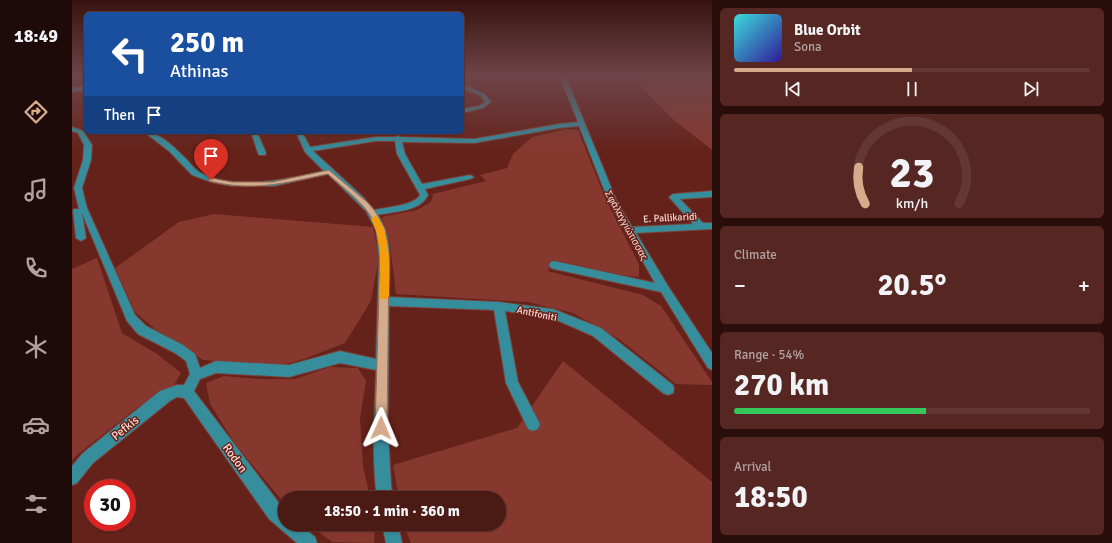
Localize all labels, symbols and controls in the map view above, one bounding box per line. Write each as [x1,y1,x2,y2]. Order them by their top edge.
text: Blue Orbit [794,21,861,39]
text: 18:49 [14,25,58,47]
text: 250 m [170,26,244,60]
icon: left [104,28,156,80]
text: Sona [794,39,822,55]
text: Athinas [170,60,229,82]
icon: previous [782,78,804,100]
icon: pause [901,78,923,100]
icon: next [1020,78,1042,100]
icon: directions [22,98,50,126]
icon: arrive [143,104,165,126]
text: Then [104,106,135,124]
pin [194,139,228,180]
icon: arrive [200,145,222,167]
text: 23 [890,148,934,199]
icon: music [22,176,50,204]
street label: Σφάλαγγιώτισσας [602,188,650,263]
text: km/h [896,194,928,211]
street label: E. Pallikaridi [643,211,697,225]
text: Climate [734,247,777,263]
icon: phone [22,254,50,282]
text: 20.5° [877,267,947,304]
text: − [734,272,746,299]
text: + [1078,272,1090,299]
street label: Antifoniti [516,304,558,324]
icon: climate [22,333,50,361]
text: Range · 54% [734,347,804,363]
text: 270 km [734,367,829,404]
position arrow [360,407,402,449]
icon: car [22,411,50,439]
street label: Pefkis [109,413,142,444]
street label: Rodon [219,441,250,476]
text: Arrival [734,459,771,475]
speed limit sign: 30 [84,479,136,531]
text: 18:50 [734,479,808,516]
icon: filters [22,490,50,518]
text: 18:50 · 1 min · 360 m [324,502,460,520]

